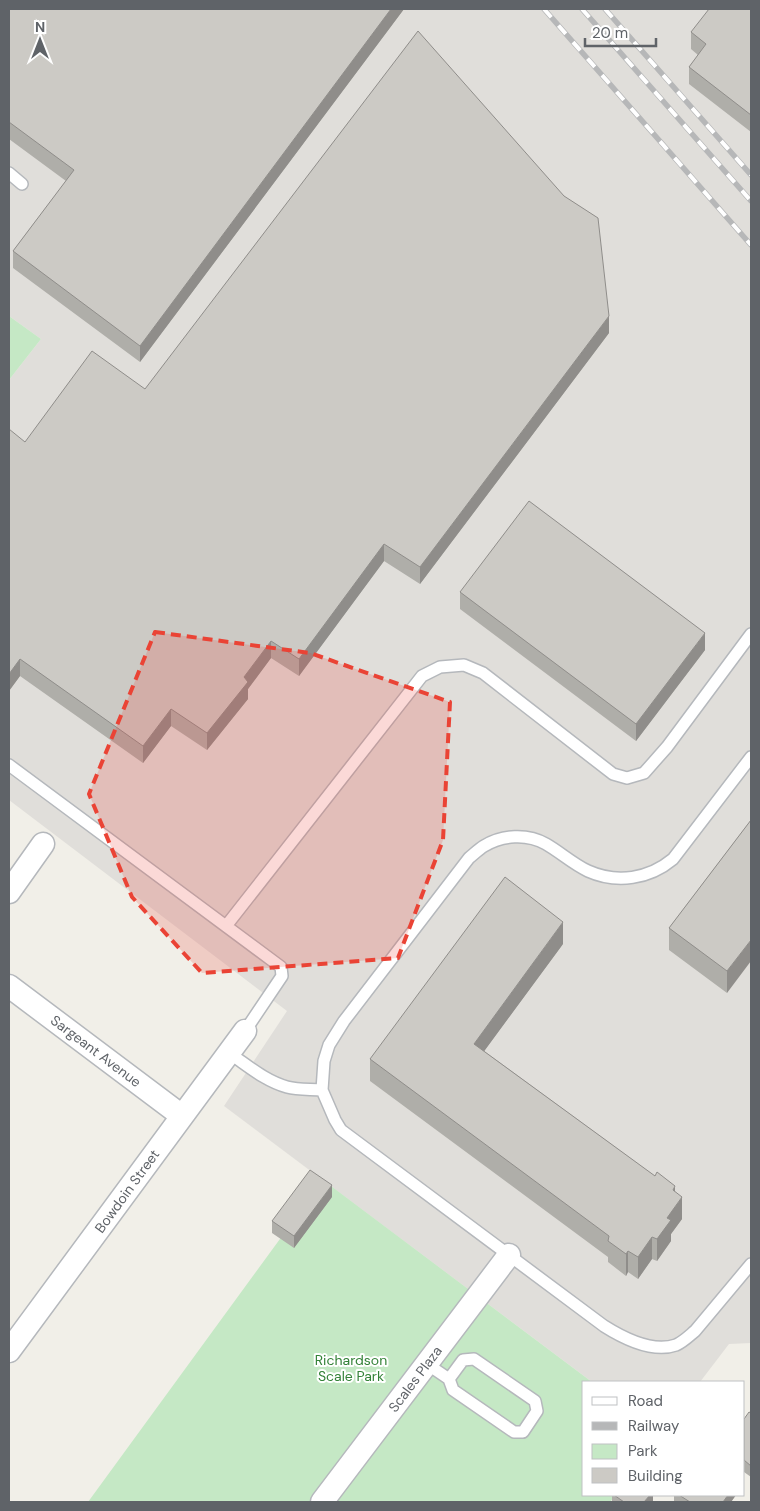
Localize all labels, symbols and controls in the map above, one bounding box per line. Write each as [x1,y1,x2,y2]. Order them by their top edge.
north arrow [15,15,65,65]
scale bar [585,15,656,47]
text: N [35,18,45,36]
text: 20 m [592,23,628,43]
street label: Sargeant Avenue [47,1011,145,1091]
street label: Bowdoin Street [91,1146,163,1236]
street label: Scales Plaza [384,1342,446,1416]
park label: Richardson Scale Park [315,1351,387,1385]
legend [582,1381,745,1496]
text: Road [628,1391,663,1411]
text: Railway [628,1416,680,1436]
text: Park [628,1441,658,1461]
text: Building [628,1466,683,1486]

